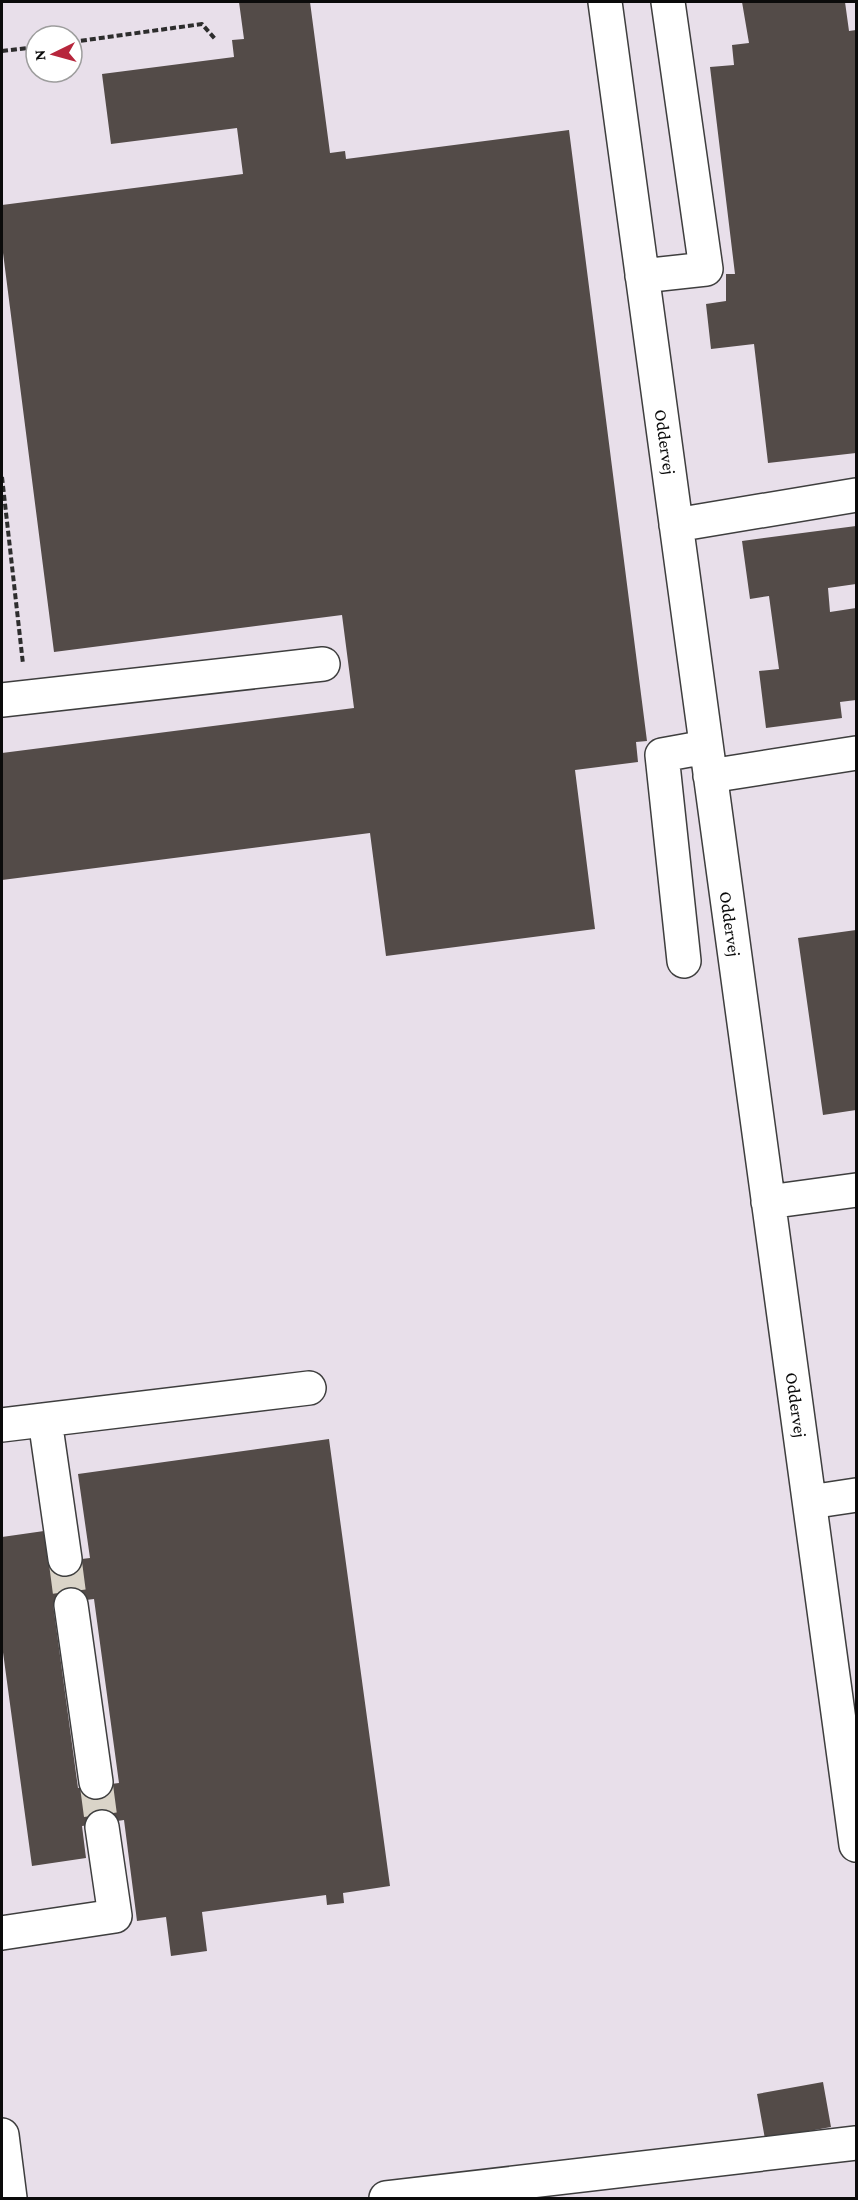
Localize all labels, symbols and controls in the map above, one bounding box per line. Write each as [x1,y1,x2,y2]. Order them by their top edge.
north arrow [24,24,84,84]
text: N [31,49,48,61]
street label: Oddervej [650,408,679,476]
street label: Oddervej [715,890,744,958]
street label: Oddervej [781,1371,810,1439]

